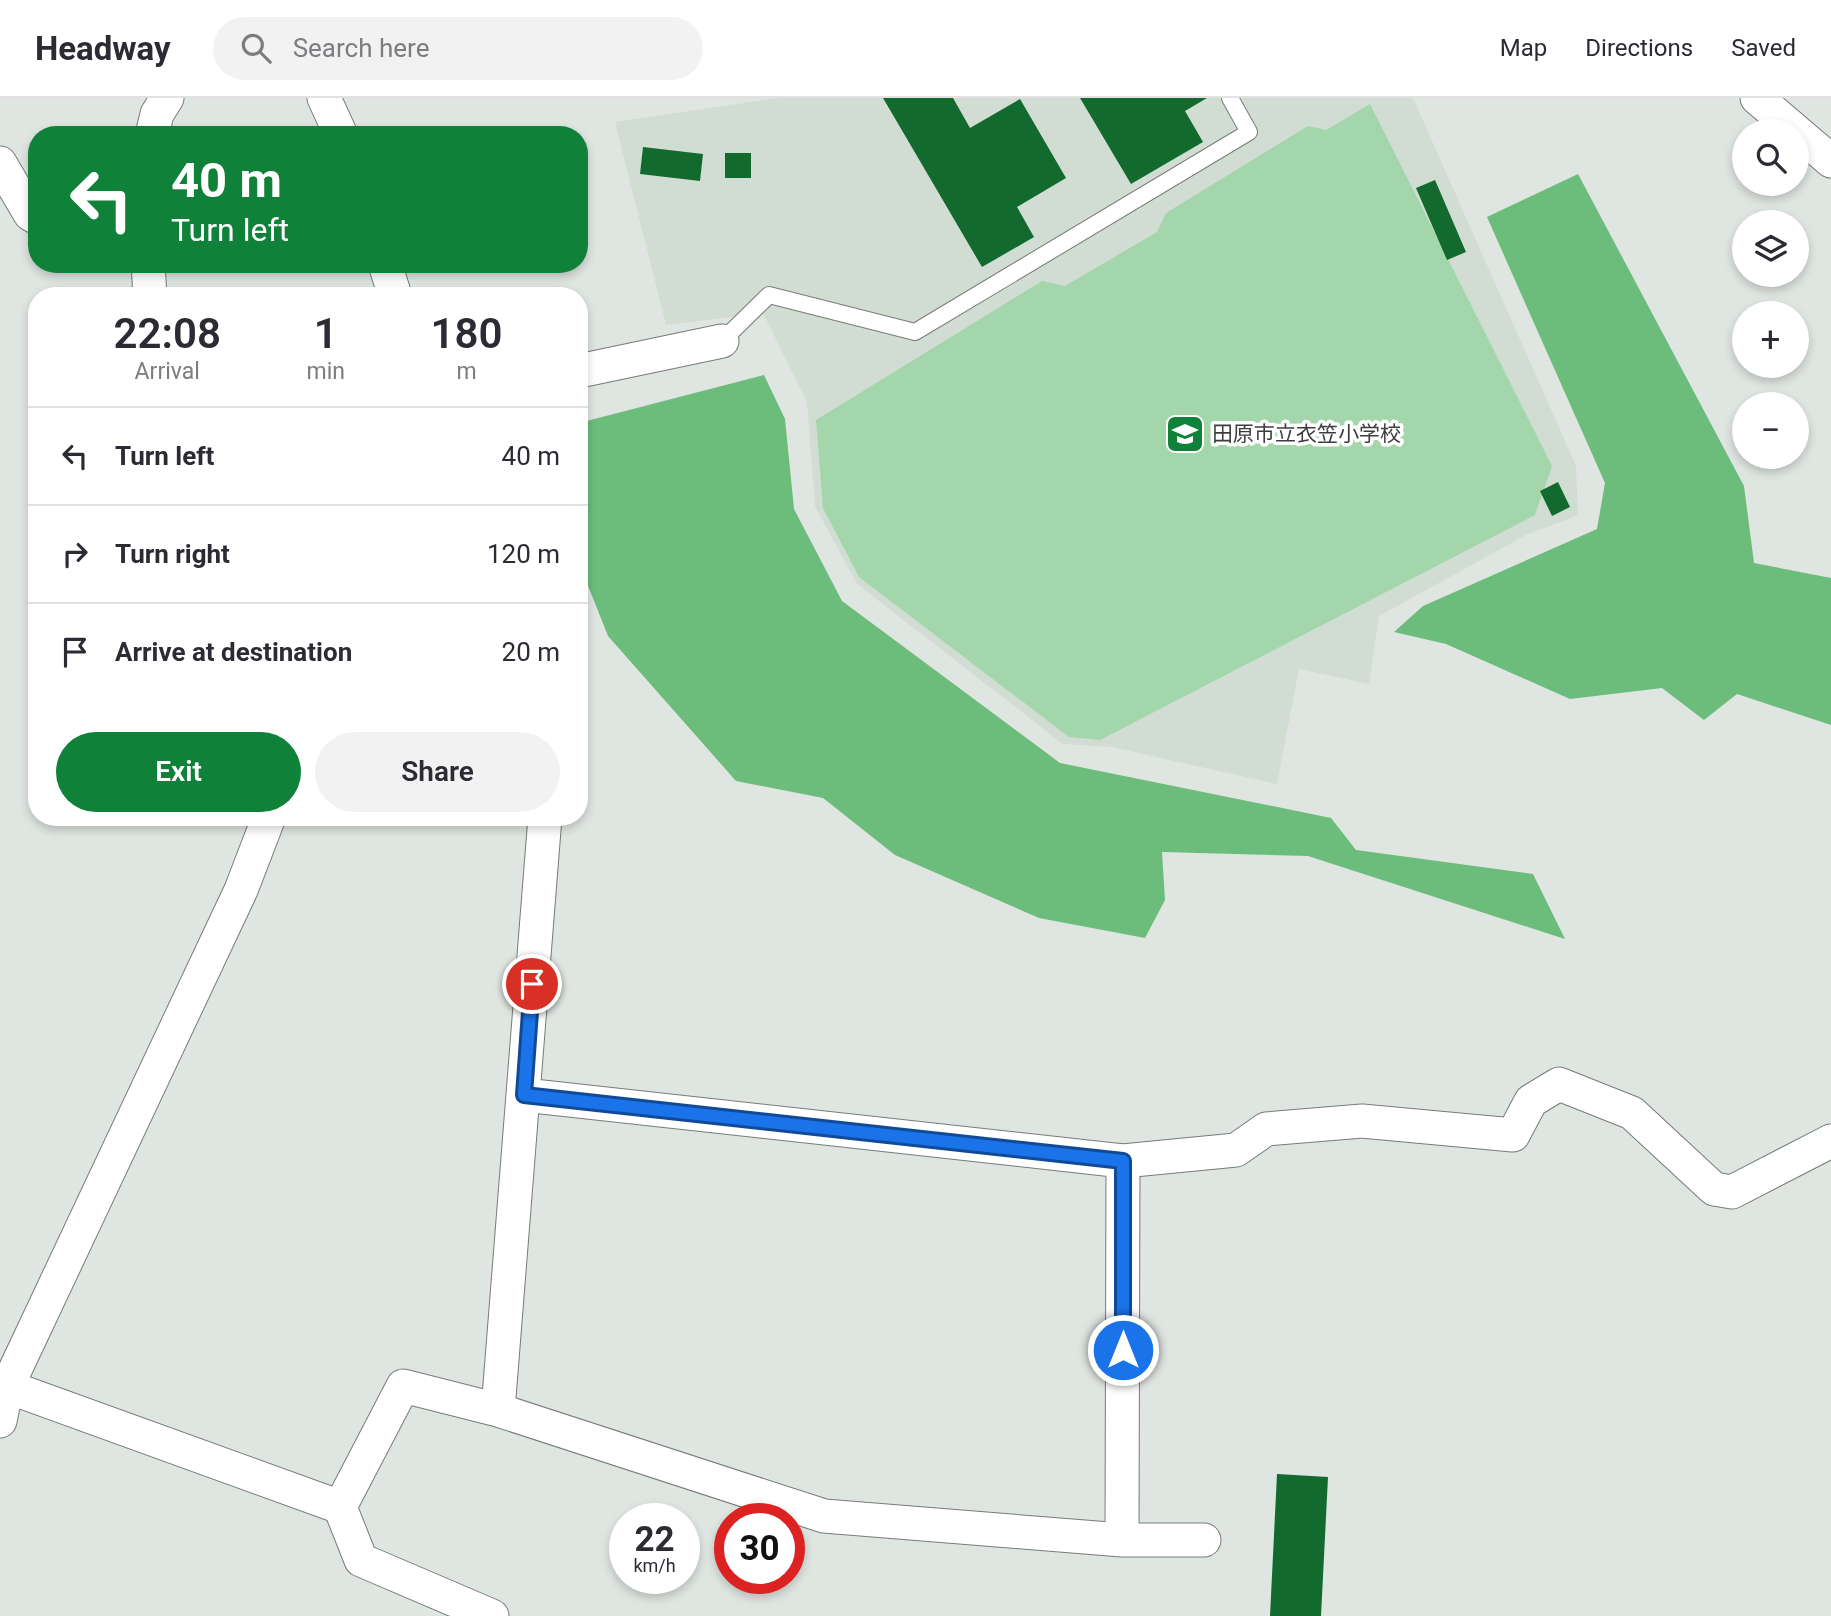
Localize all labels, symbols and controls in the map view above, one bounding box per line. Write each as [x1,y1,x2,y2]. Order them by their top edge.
search box [213,17,703,80]
text: Headway [35,29,171,68]
icon: search [237,29,275,67]
text: Search here [293,33,429,63]
text: Map [1500,34,1547,62]
text: Directions [1585,34,1693,62]
text: Saved [1731,34,1796,62]
map controls [1732,119,1809,469]
button: search [1732,119,1809,196]
text: 40 m [171,152,282,209]
icon: left [56,154,147,245]
button: layers [1732,210,1809,287]
text: Turn left [171,211,289,249]
button: + [1732,301,1809,378]
text: 22:08 [114,309,221,358]
text: 1 [314,309,338,358]
text: 180 [430,309,502,358]
text: Arrival [135,358,200,385]
text: min [306,358,345,385]
text: m [456,358,477,385]
button: − [1732,392,1809,469]
school or university icon: 田原市立衣笠小学校 [1164,413,1206,455]
place label: 田原市立衣笠小学校 [1212,422,1401,446]
icon: left [56,437,94,475]
text: Turn left [115,441,214,471]
text: 40 m [502,441,560,471]
icon: right [56,535,94,573]
text: Turn right [115,539,230,569]
text: 120 m [487,539,560,569]
icon: arrive [56,633,94,671]
text: Arrive at destination [115,637,352,667]
text: 20 m [502,637,560,667]
button: Exit [56,732,301,812]
button: Share [315,732,560,812]
pin [502,954,562,1014]
icon: arrive [513,965,551,1003]
position arrow [1086,1313,1160,1387]
speed limit sign: 30 [714,1503,805,1594]
text: 22 [634,1519,675,1560]
text: km/h [633,1555,676,1576]

